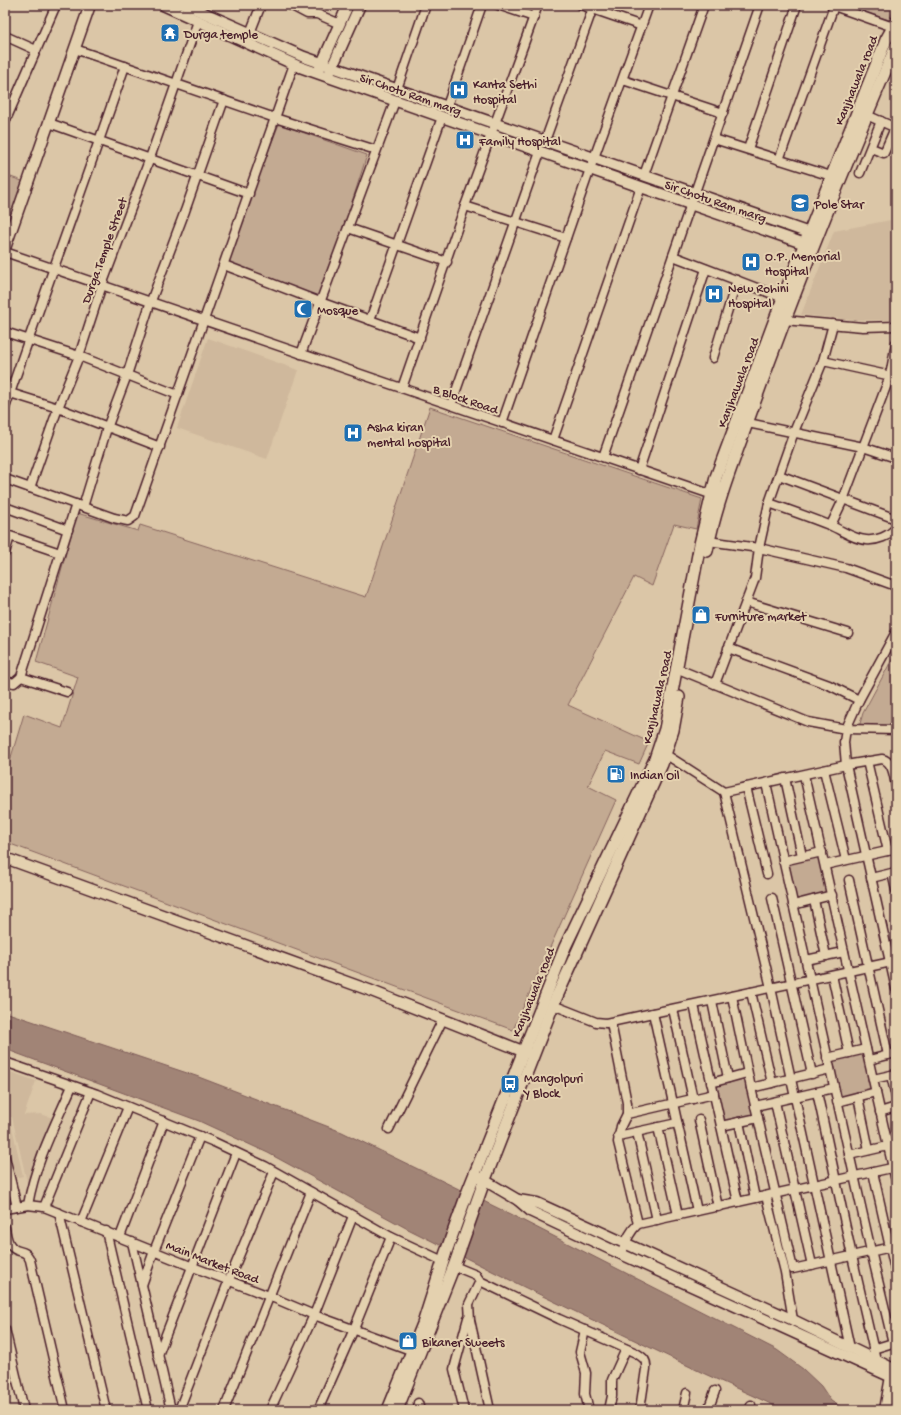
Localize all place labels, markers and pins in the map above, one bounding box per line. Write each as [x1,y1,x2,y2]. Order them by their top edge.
temple icon: Durga temple [159,22,181,44]
place label: Durga temple [183,28,258,43]
place label: Kanta Sethi Hospital [473,78,537,108]
hospital icon: Kanta Sethi Hospital [448,79,470,101]
hospital icon: Family Hospital [454,129,476,151]
place label: Family Hospital [478,135,561,150]
school or university icon: Pole Star [789,192,811,214]
place label: Pole Star [813,198,865,213]
place label: O.P. Memorial Hospital [765,250,841,280]
hospital icon: O.P. Memorial Hospital [740,251,762,273]
place label: New Rohini Hospital [728,282,789,312]
hospital icon: New Rohini Hospital [703,283,725,305]
mosque icon: Mosque [292,298,314,320]
place label: Mosque [317,304,358,319]
place label: Asha kiran mental hospital [367,421,451,451]
hospital icon: Asha kiran mental hospital [342,422,364,444]
shop icon: Furniture market [690,604,712,626]
place label: Furniture market [714,610,808,625]
fuel station icon: Indian Oil [605,763,627,785]
place label: Indian Oil [630,769,680,784]
place label: Mangolpuri Y Block [523,1072,584,1102]
bus stop icon: Mangolpuri Y Block [499,1073,521,1095]
shop icon: Bikaner Sweets [397,1330,419,1352]
place label: Bikaner Sweets [421,1336,506,1351]

